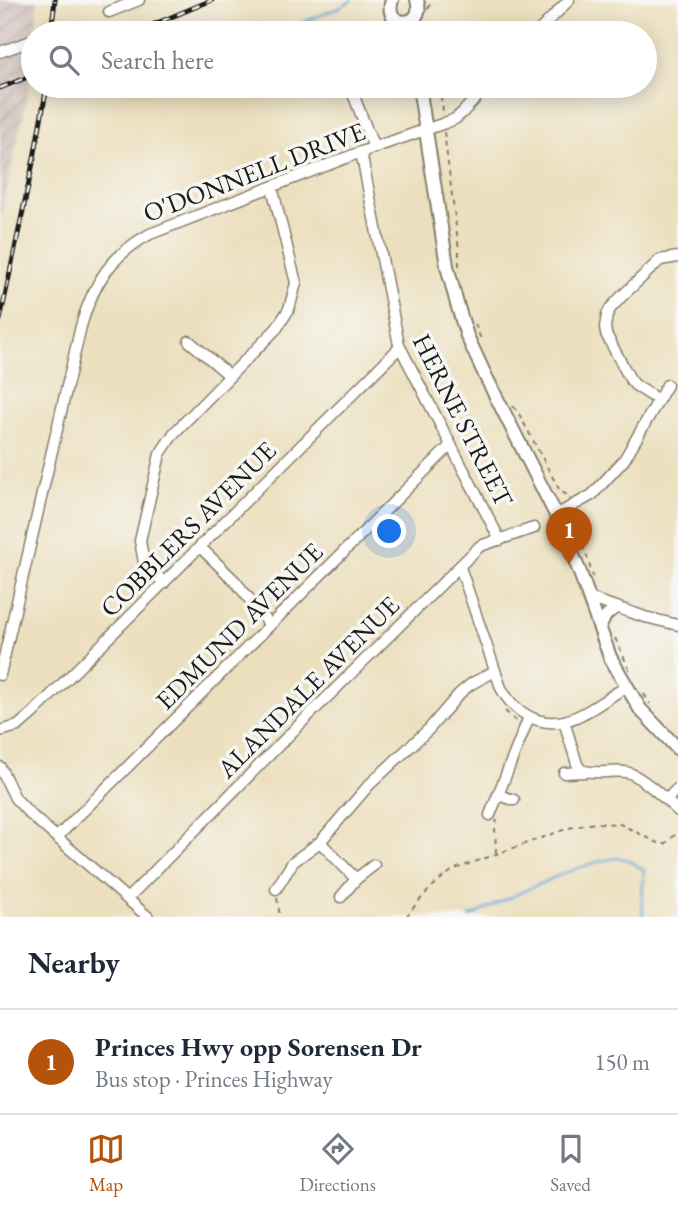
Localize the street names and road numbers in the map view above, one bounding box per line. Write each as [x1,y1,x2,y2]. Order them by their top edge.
street label: O'DONNELL DRIVE [138,114,370,230]
street label: HERNE STREET [405,328,521,513]
street label: COBBLERS AVENUE [93,434,283,624]
street label: EDMUND AVENUE [148,535,330,717]
street label: ALANDALE AVENUE [209,588,407,786]

